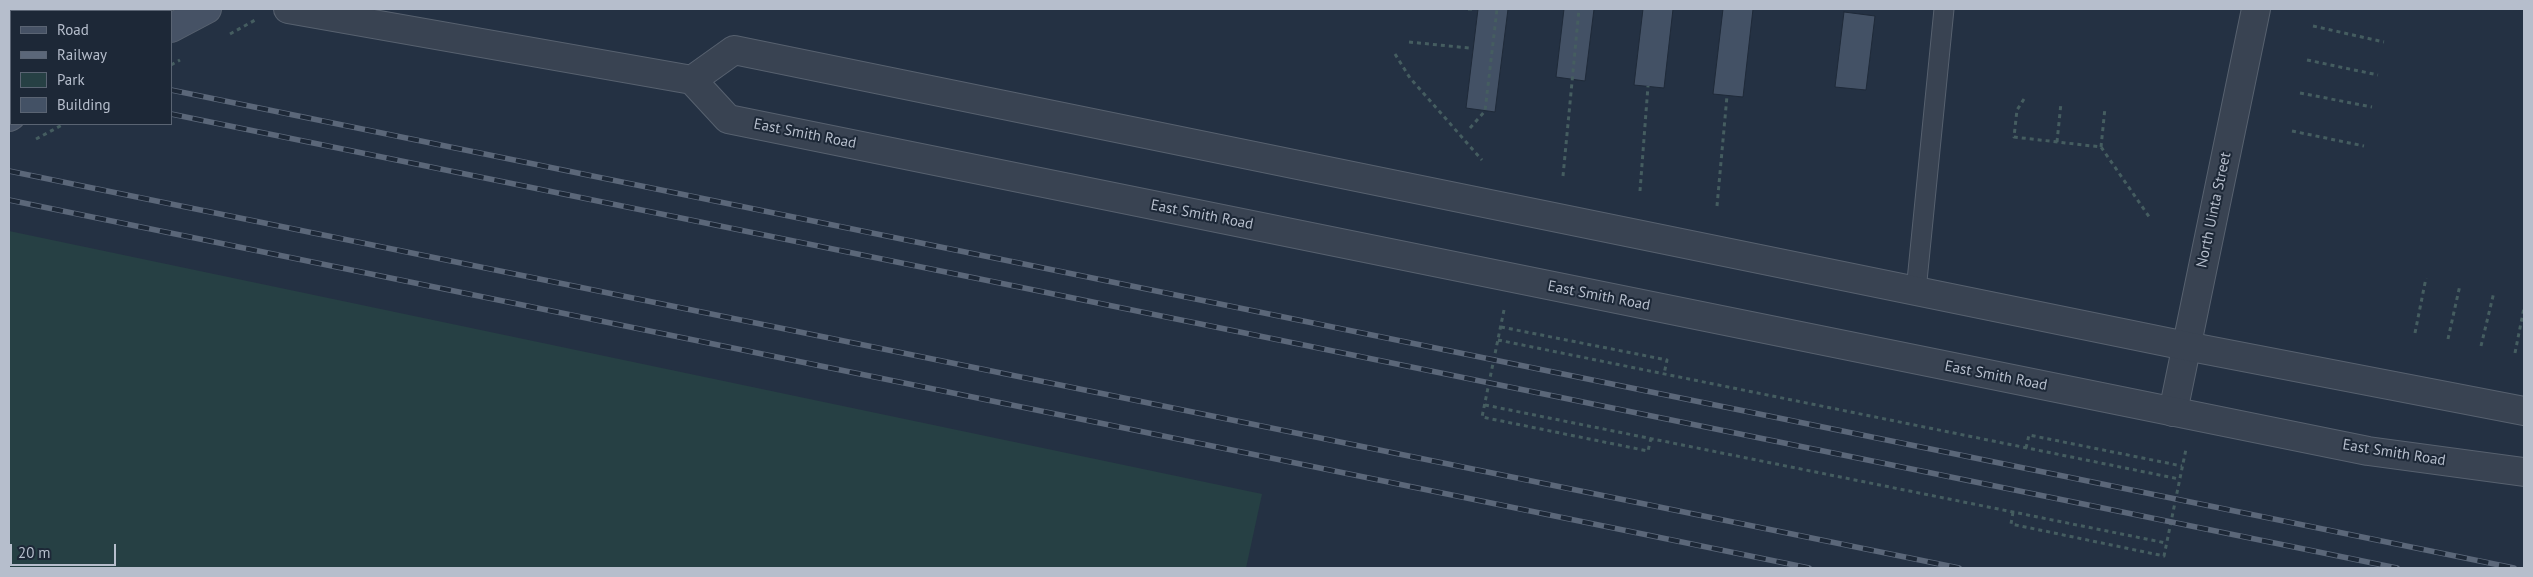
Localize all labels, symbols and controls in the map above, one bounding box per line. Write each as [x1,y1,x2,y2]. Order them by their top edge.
legend [10,10,172,125]
text: Road [57,20,89,39]
text: Railway [57,45,107,64]
text: Park [57,70,85,89]
text: Building [57,95,111,114]
street label: East Smith Road [752,115,858,153]
street label: North Uinta Street [2193,151,2235,269]
street label: East Smith Road [1149,196,1255,234]
street label: East Smith Road [1546,277,1652,315]
street label: East Smith Road [1943,357,2049,395]
street label: East Smith Road [2341,436,2447,470]
scale bar [12,534,119,566]
text: 20 m [18,543,51,562]

